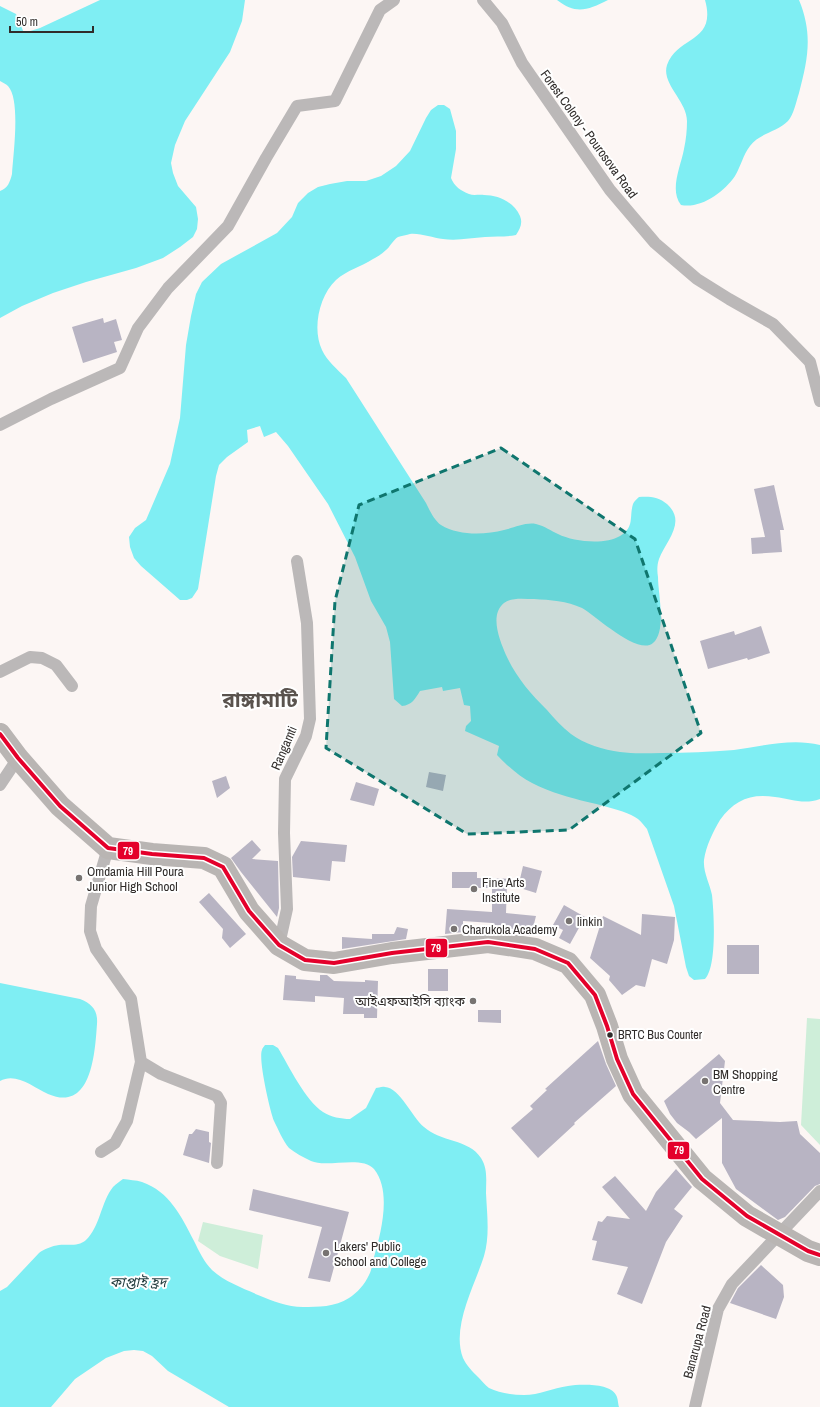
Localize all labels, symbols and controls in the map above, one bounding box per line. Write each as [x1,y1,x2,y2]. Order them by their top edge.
scale bar [10,8,93,34]
text: 50 m [16,14,38,30]
street label: Forest Colony - Pourosova Road [537,66,641,202]
district label: রাঙ্গামাটি [221,685,298,714]
street label: Rangamti [267,723,301,773]
line badge: 79 [117,841,140,860]
text: 79 [123,844,133,858]
place label: Omdamia Hill Poura Junior High School [87,863,184,895]
marker: Omdamia Hill Poura Junior High School [74,873,84,883]
place label: Fine Arts Institute [482,874,525,906]
marker: Fine Arts Institute [469,884,479,894]
place label: linkin [577,913,603,930]
marker: linkin [564,916,574,926]
place label: Charukola Academy [462,921,558,938]
marker: Charukola Academy [449,924,459,934]
line badge: 79 [425,938,448,958]
text: 79 [431,941,441,955]
place label: আইএফআইসি ব্যাংক [354,993,465,1010]
marker: আইএফআইসি ব্যাংক [468,996,478,1006]
place label: BRTC Bus Counter [618,1027,703,1043]
marker: BRTC Bus Counter [605,1030,615,1040]
place label: BM Shopping Centre [713,1066,778,1098]
marker: BM Shopping Centre [700,1076,710,1086]
line badge: 79 [667,1141,690,1160]
text: 79 [674,1143,684,1157]
place label: Lakers' Public School and College [334,1238,427,1270]
marker: Lakers' Public School and College [321,1248,331,1258]
water label: কাপ্তাই হ্রদ [110,1273,169,1291]
street label: Banarupa Road [679,1304,715,1380]

